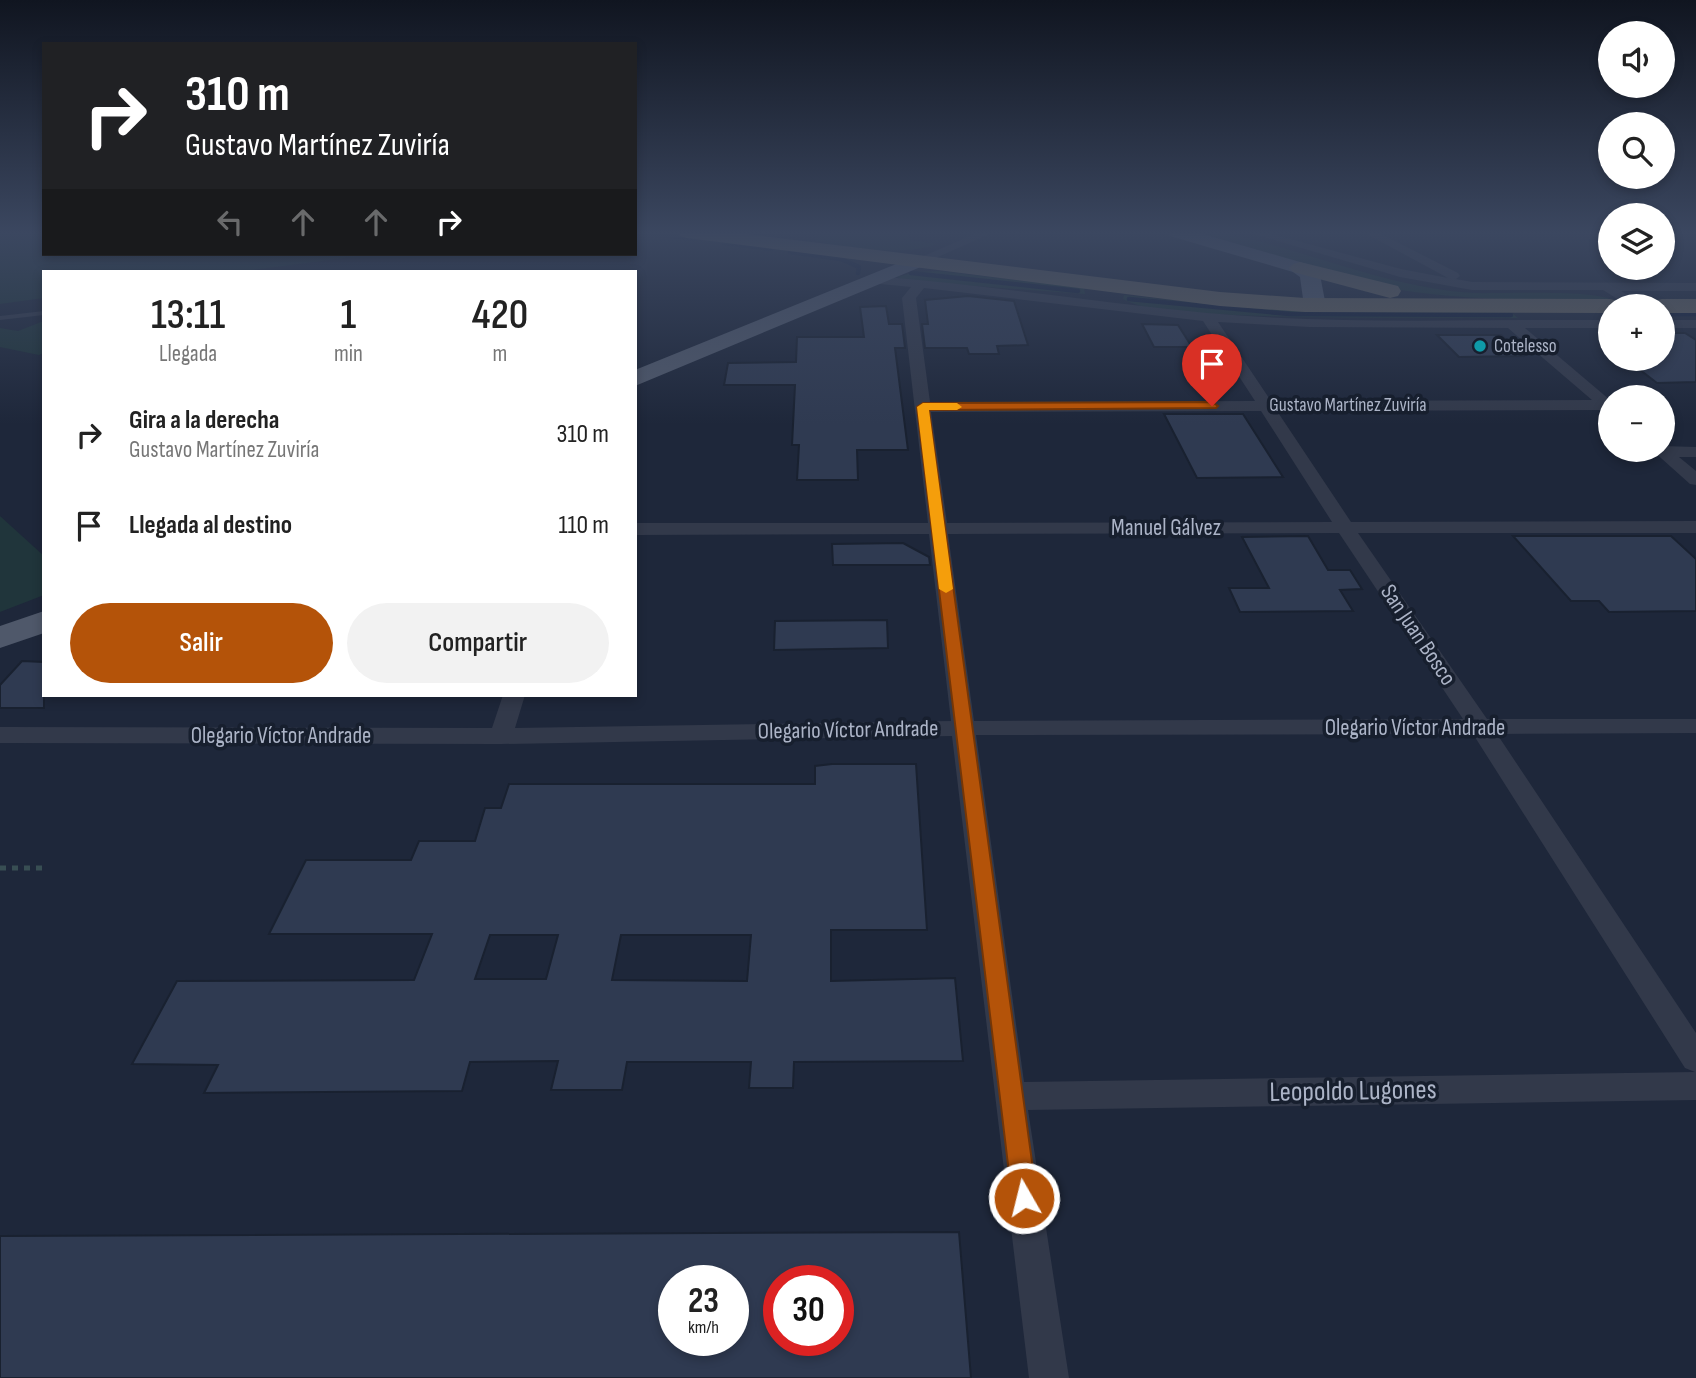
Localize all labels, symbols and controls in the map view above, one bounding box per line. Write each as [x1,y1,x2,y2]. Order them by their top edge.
map controls [1598,21,1675,462]
button: sound [1598,21,1675,98]
text: 310 m [185,66,290,125]
icon: right [70,70,161,161]
button: search [1598,112,1675,189]
text: Gustavo Martínez Zuviría [185,126,450,165]
icon: left [211,203,249,241]
icon: ahead [284,203,322,241]
icon: ahead [357,203,395,241]
icon: right [430,203,468,241]
button: layers [1598,203,1675,280]
text: 13:11 [151,290,225,341]
text: 1 [341,290,356,341]
text: 420 [472,290,528,341]
button: + [1598,294,1675,371]
pin [1182,334,1242,406]
place label: Cotelesso [1494,335,1557,358]
marker: Cotelesso [1472,338,1488,354]
text: Llegada [159,340,217,368]
text: min [334,340,363,368]
text: m [493,340,507,368]
icon: arrive [1193,345,1231,383]
button: − [1598,385,1675,462]
street label: Gustavo Martínez Zuviría [1269,394,1427,417]
text: Gira a la derecha [129,405,279,436]
icon: right [70,416,108,454]
text: 310 m [557,419,609,450]
text: Gustavo Martínez Zuviría [129,436,319,464]
icon: arrive [70,507,108,545]
text: Llegada al destino [129,510,292,541]
text: 110 m [558,510,609,541]
street label: Manuel Gálvez [1111,514,1221,542]
street label: San Juan Bosco [1374,579,1462,691]
button: Salir [70,603,333,683]
button: Compartir [347,603,609,683]
street label: Olegario Víctor Andrade [757,714,939,746]
street label: Olegario Víctor Andrade [1325,714,1505,742]
street label: Olegario Víctor Andrade [191,722,371,750]
street label: Leopoldo Lugones [1269,1073,1437,1109]
position arrow [987,1161,1061,1235]
speed limit sign: 30 [763,1265,854,1356]
text: 23 [688,1280,719,1323]
text: km/h [688,1317,719,1338]

